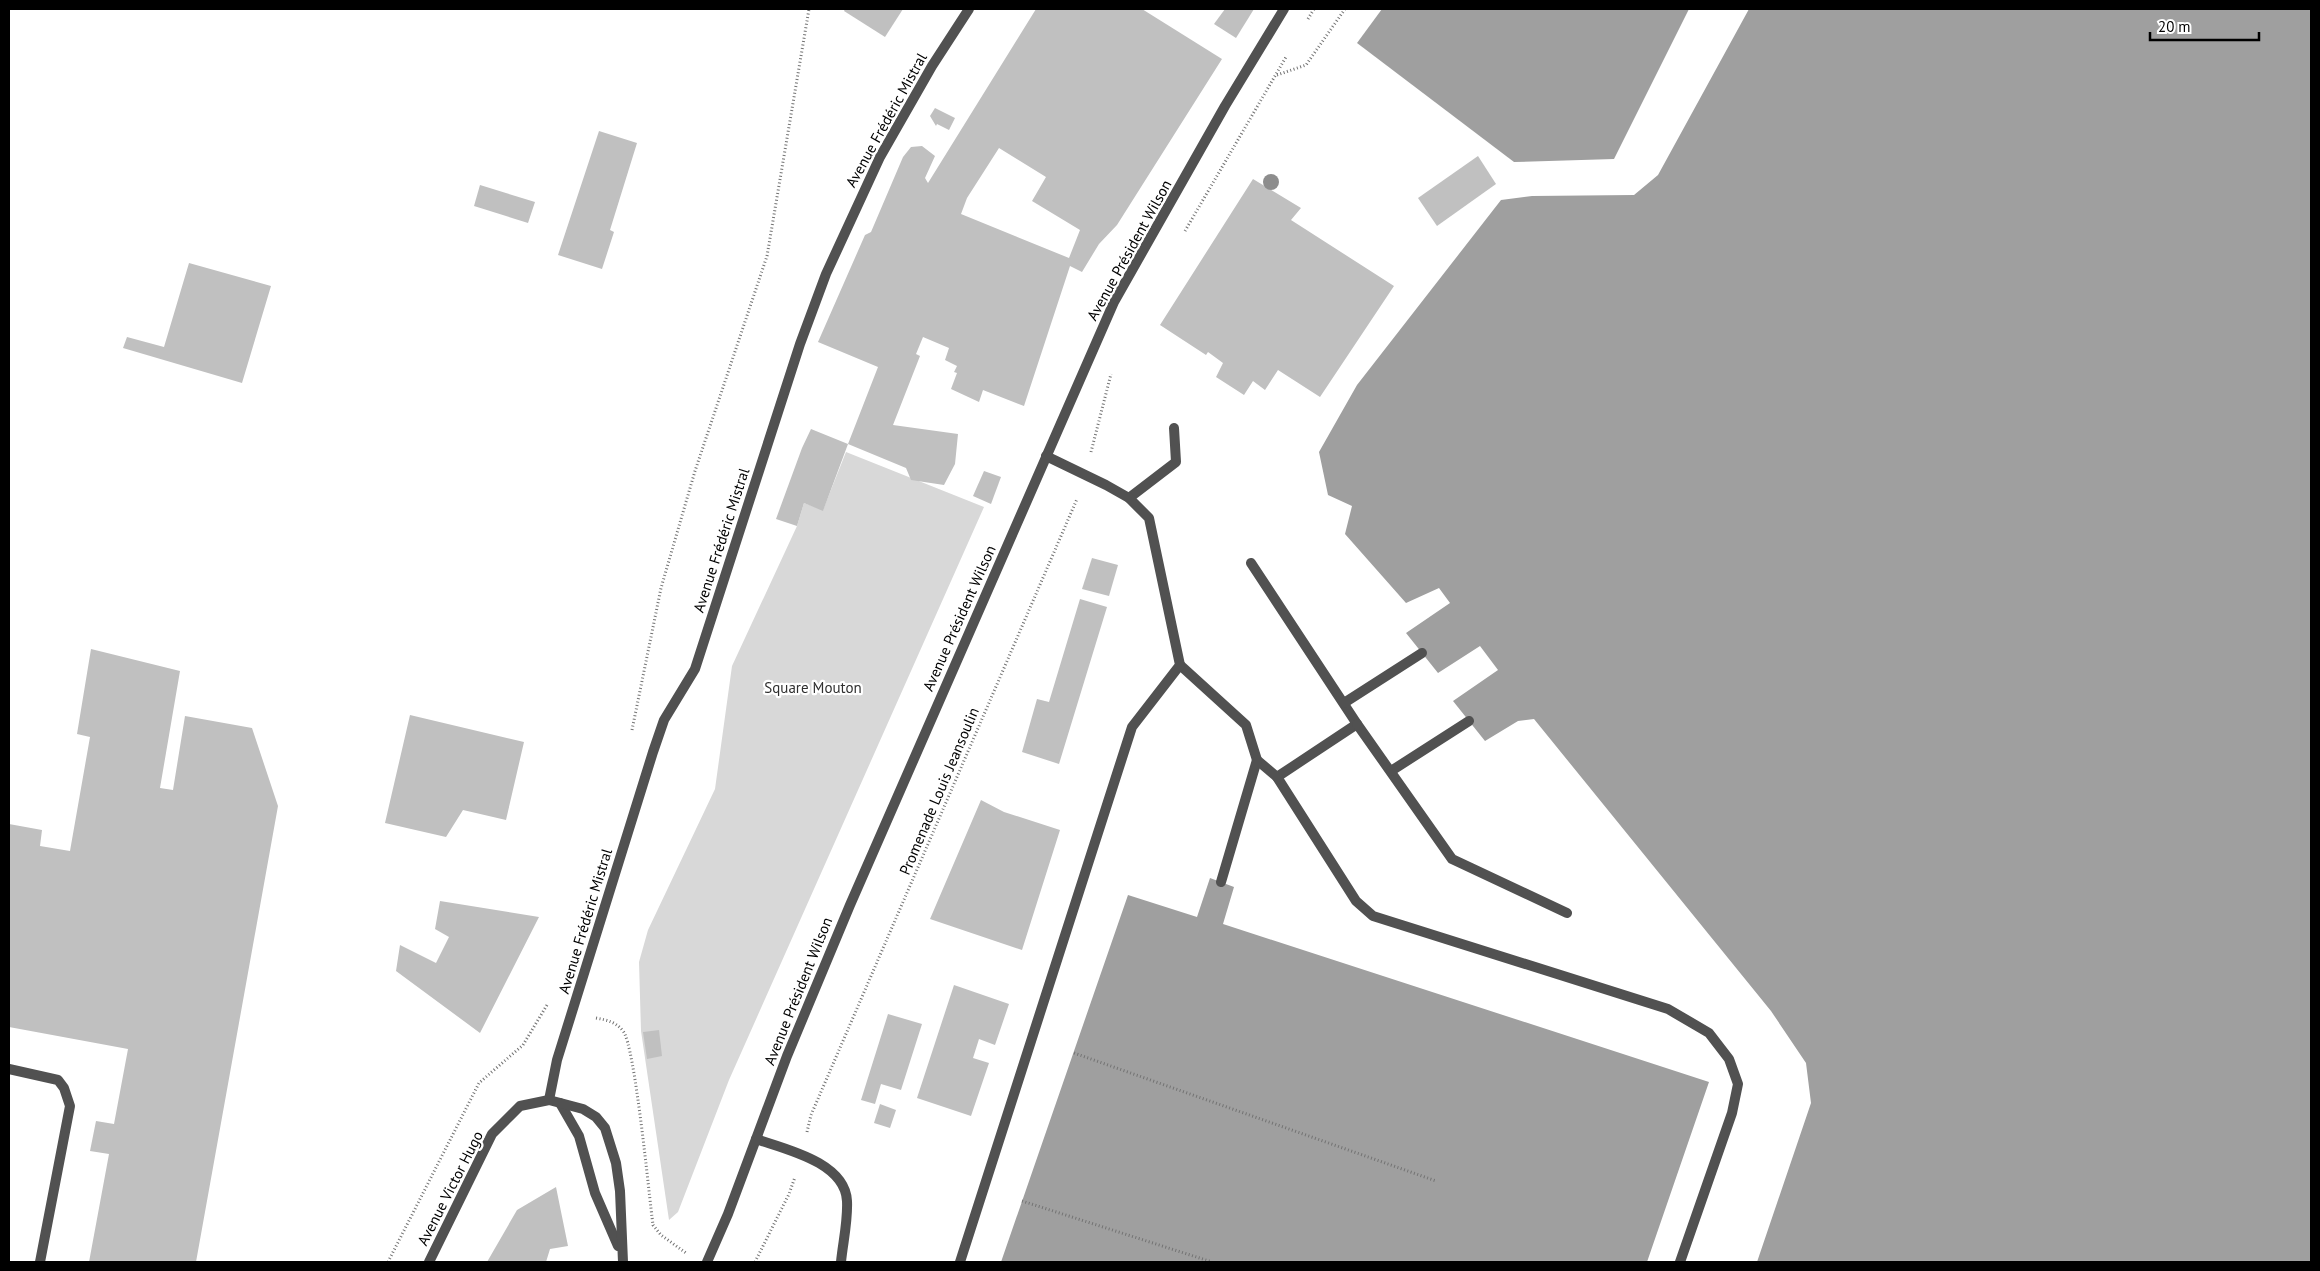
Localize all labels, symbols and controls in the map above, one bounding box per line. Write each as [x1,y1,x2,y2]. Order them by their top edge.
scale bar [2150,10,2259,42]
text: 20 m [2158,17,2191,36]
street label: Avenue Frédéric Mistral [841,49,931,191]
street label: Avenue Président Wilson [1082,176,1176,324]
street label: Avenue Frédéric Mistral [689,465,754,615]
street label: Avenue Président Wilson [918,542,1000,694]
park label: Square Mouton [764,678,862,697]
street label: Promenade Louis Jeansoulin [895,704,983,878]
street label: Avenue Frédéric Mistral [554,846,616,996]
street label: Avenue Président Wilson [760,914,836,1068]
street label: Avenue Victor Hugo [413,1128,487,1248]

